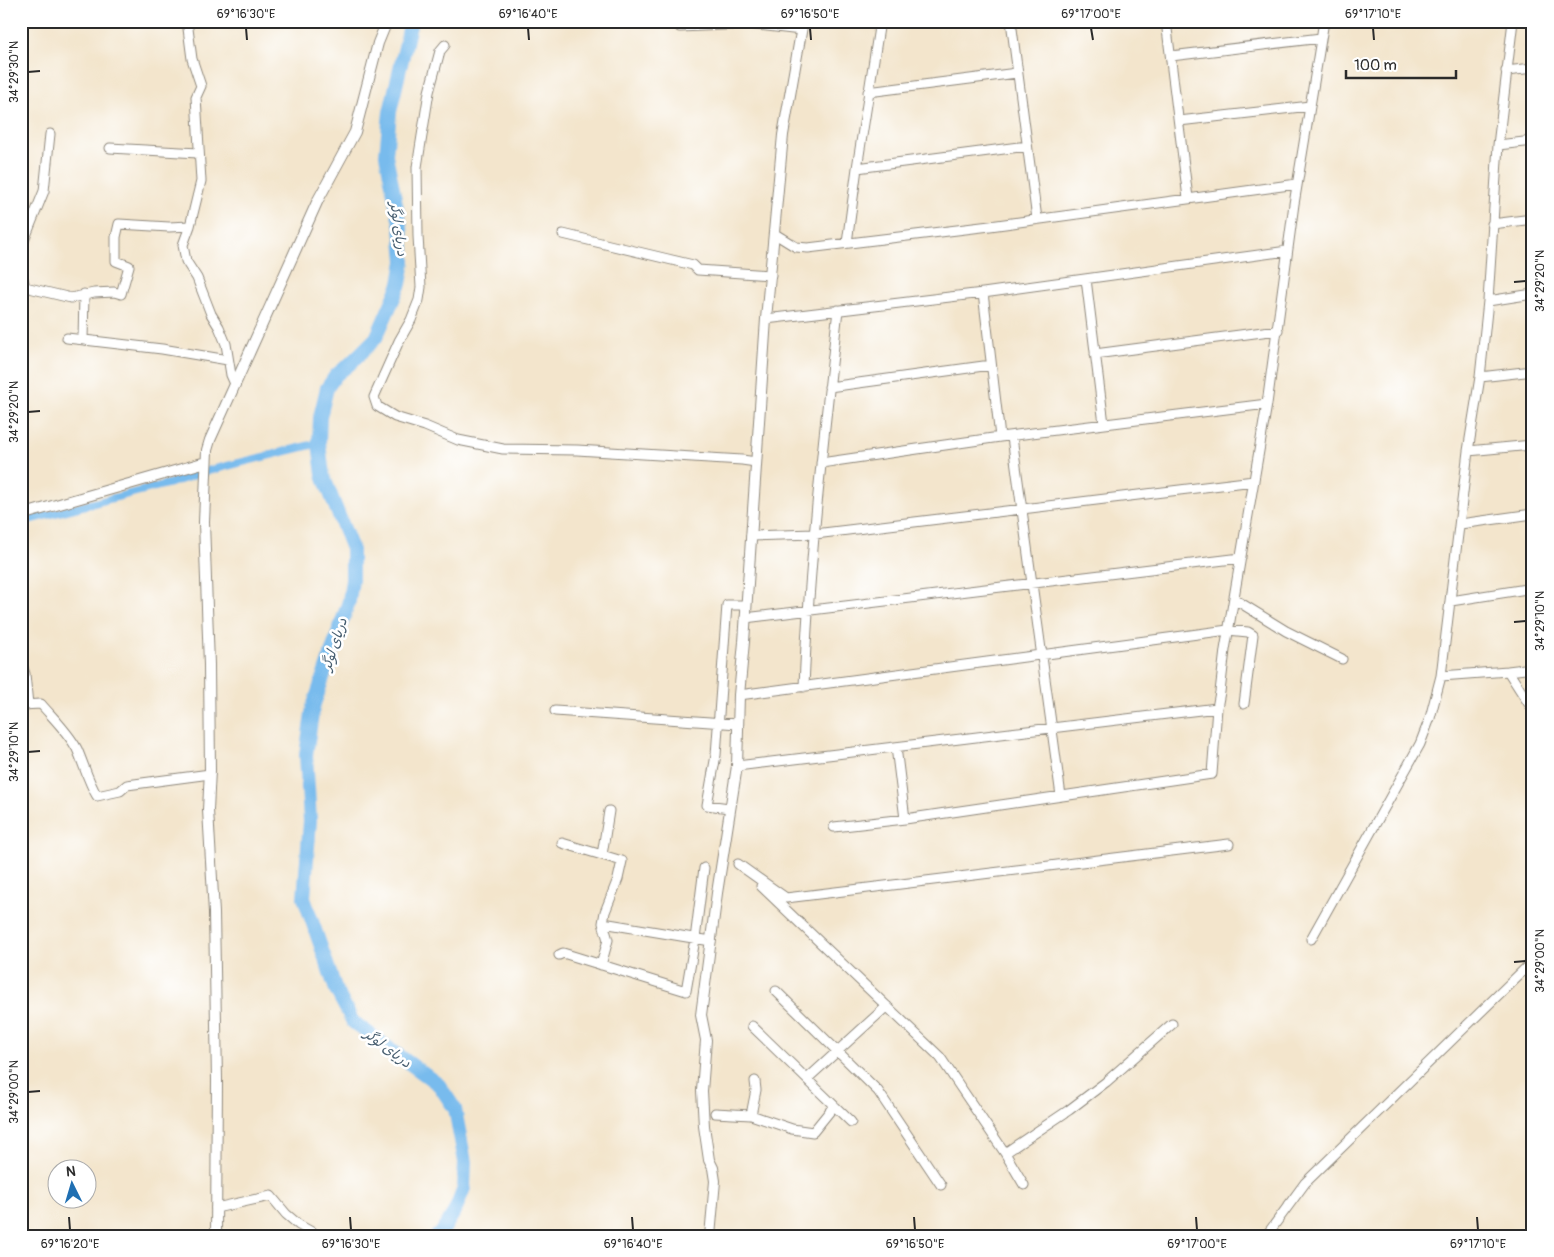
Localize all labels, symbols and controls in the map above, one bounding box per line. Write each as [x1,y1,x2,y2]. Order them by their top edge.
text: 69°16'30"E [217,7,275,22]
text: 69°16'40"E [499,7,557,22]
text: 69°16'50"E [781,7,839,22]
text: 69°17'00"E [1061,7,1121,22]
text: 69°17'10"E [1345,7,1401,22]
text: 34°29'30"N [7,41,22,103]
scale bar [1346,48,1456,80]
text: 100 m [1354,56,1397,75]
water label: دریای لوگر [385,199,411,258]
text: 34°29'20"N [1533,250,1548,312]
text: 34°29'20"N [7,381,22,443]
text: 34°29'10"N [1533,591,1548,651]
water label: دریای لوگر [317,615,352,675]
text: 34°29'10"N [7,722,22,782]
text: 34°29'00"N [1533,929,1548,993]
water label: دریای لوگر [359,1024,415,1072]
text: 34°29'00"N [7,1060,22,1124]
north arrow [48,1160,98,1210]
text: N [65,1163,76,1180]
text: 69°16'20"E [41,1237,99,1252]
text: 69°16'30"E [322,1237,380,1252]
text: 69°16'40"E [604,1237,662,1252]
text: 69°16'50"E [886,1237,944,1252]
text: 69°17'00"E [1167,1237,1227,1252]
text: 69°17'10"E [1450,1237,1506,1252]

